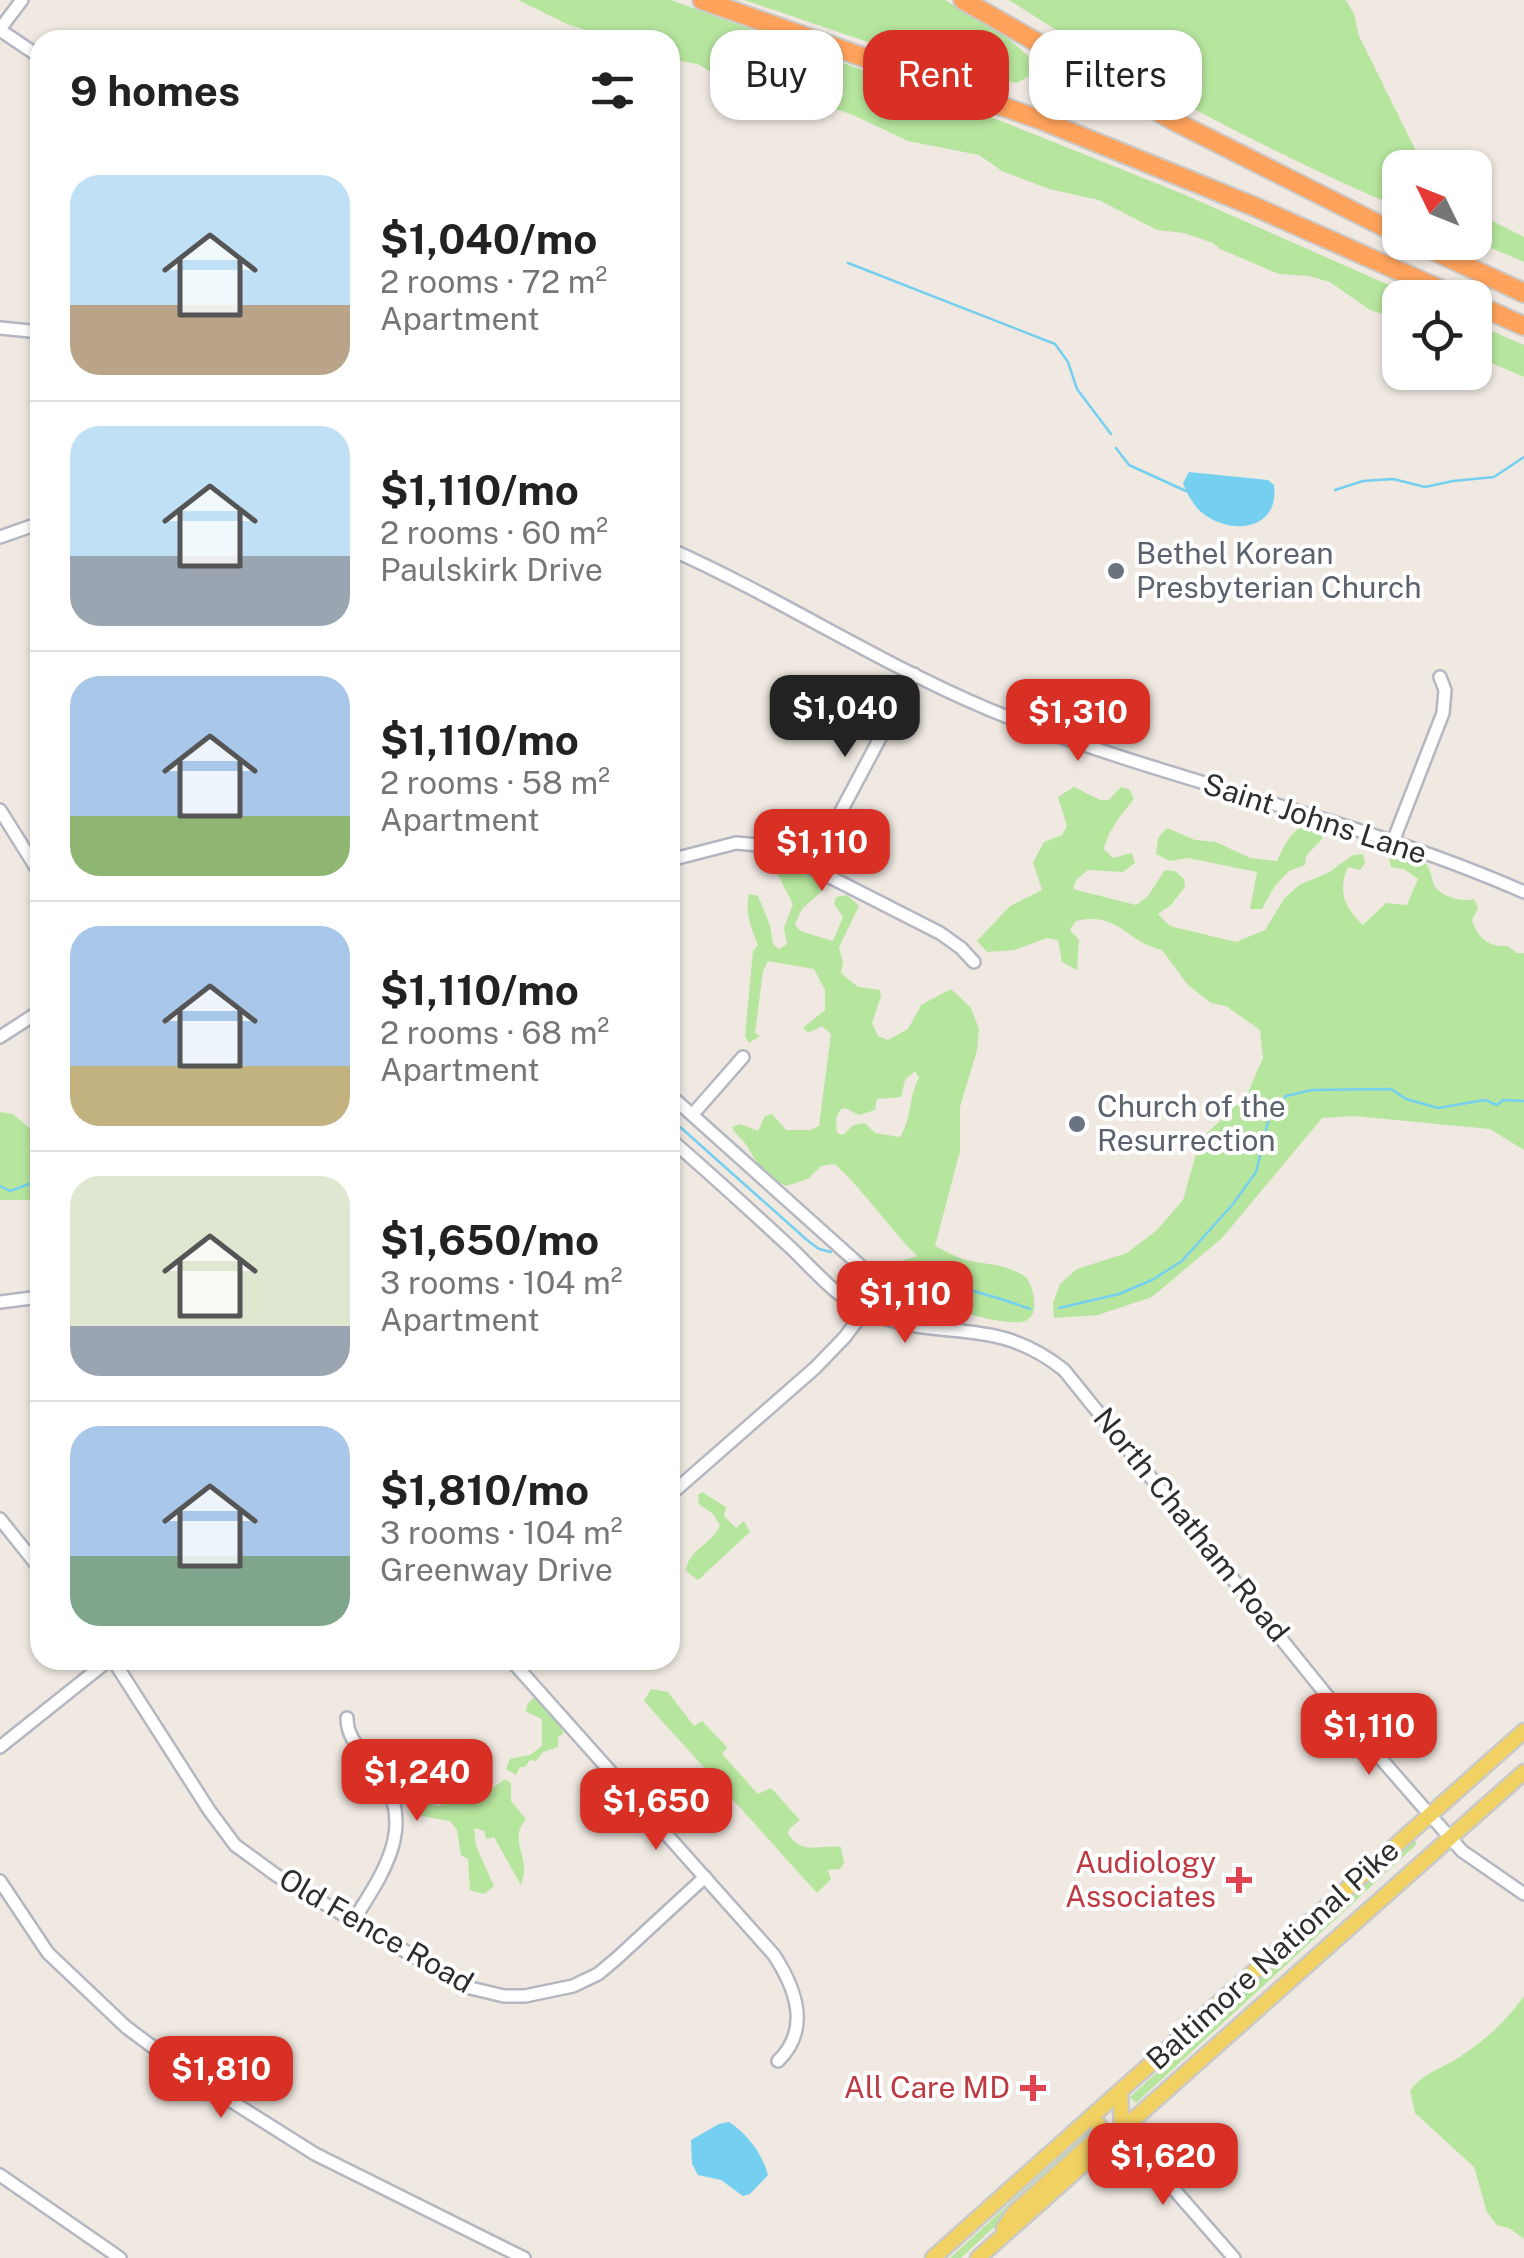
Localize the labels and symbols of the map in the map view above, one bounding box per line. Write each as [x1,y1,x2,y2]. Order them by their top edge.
north arrow [1382,150,1492,260]
place label: Bethel Korean Presbyterian Church [1136,535,1422,605]
marker: Bethel Korean Presbyterian Church [1105,560,1127,582]
pin: $1,040 [764,675,926,760]
pin: $1,310 [997,679,1159,764]
street label: Saint Johns Lane [1199,765,1432,871]
pin: $1,110 [741,809,903,894]
place label: Church of the Resurrection [1097,1088,1286,1158]
marker: Church of the Resurrection [1066,1113,1088,1135]
pin: $1,110 [824,1261,986,1346]
street label: North Chatham Road [1086,1400,1297,1649]
pin: $1,110 [1288,1693,1450,1778]
pin: $1,240 [336,1739,498,1824]
pin: $1,650 [575,1768,737,1853]
street label: Baltimore National Pike [1139,1831,1406,2077]
place label: Audiology Associates [1065,1844,1216,1914]
street label: Old Fence Road [273,1860,480,2000]
marker: Audiology Associates [1226,1867,1252,1893]
pin: $1,810 [140,2036,302,2121]
place label: All Care MD [844,2069,1010,2105]
marker: All Care MD [1020,2075,1046,2101]
pin: $1,620 [1082,2123,1244,2208]

